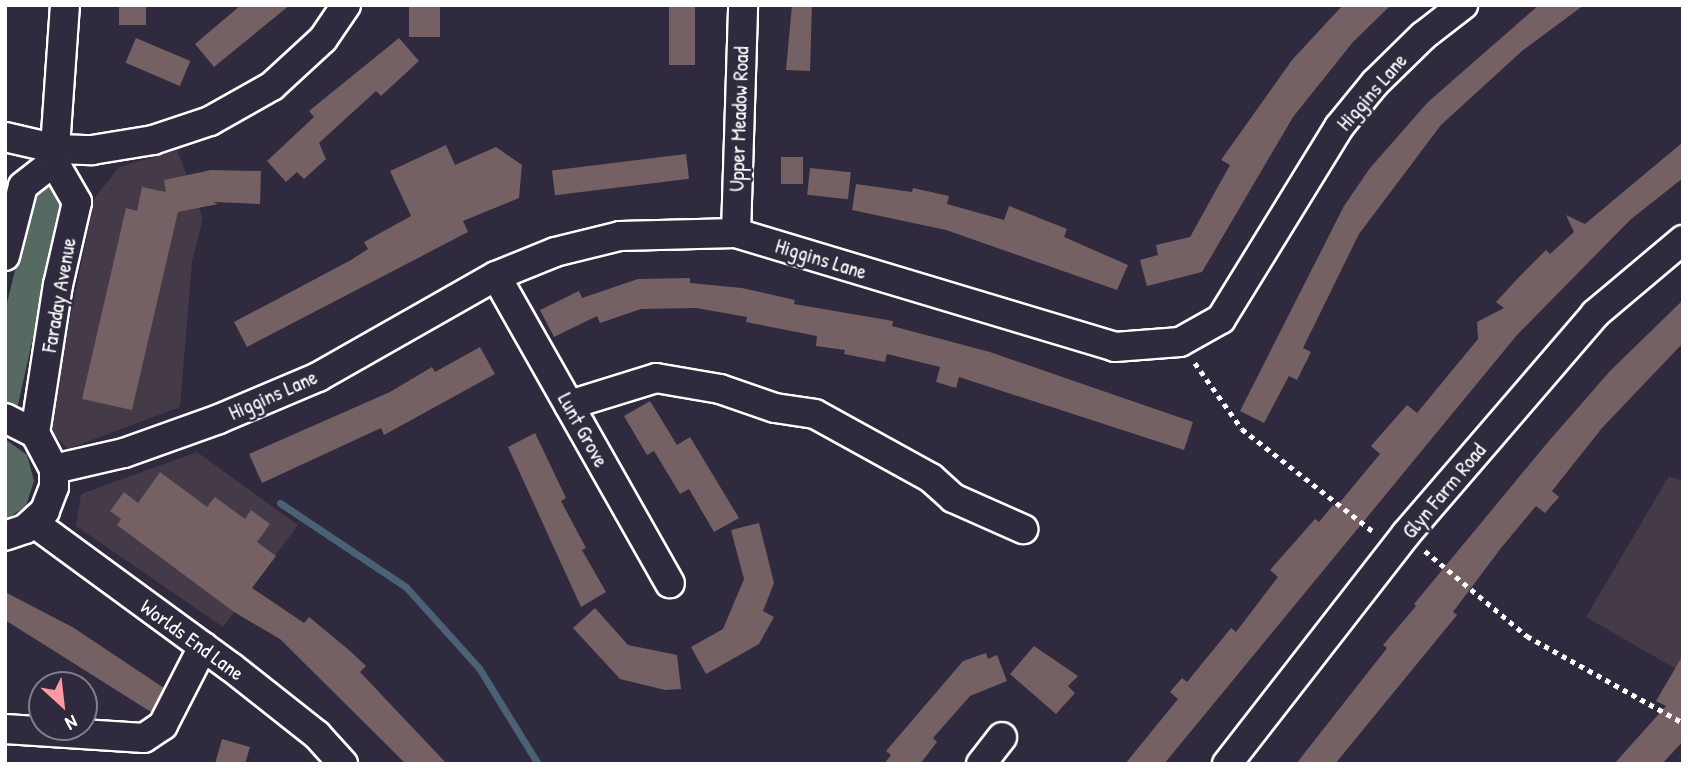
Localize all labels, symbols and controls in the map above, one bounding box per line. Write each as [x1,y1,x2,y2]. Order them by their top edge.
street label: Upper Meadow Road [724,46,754,192]
street label: Higgins Lane [1332,48,1412,136]
street label: Higgins Lane [772,233,870,285]
street label: Faraday Avenue [37,236,81,354]
street label: Higgins Lane [225,364,321,426]
street label: Lunt Grove [552,388,614,472]
street label: Glyn Farm Road [1397,438,1491,544]
street label: Worlds End Lane [135,594,249,686]
north arrow [28,671,98,741]
text: N [61,709,82,737]

